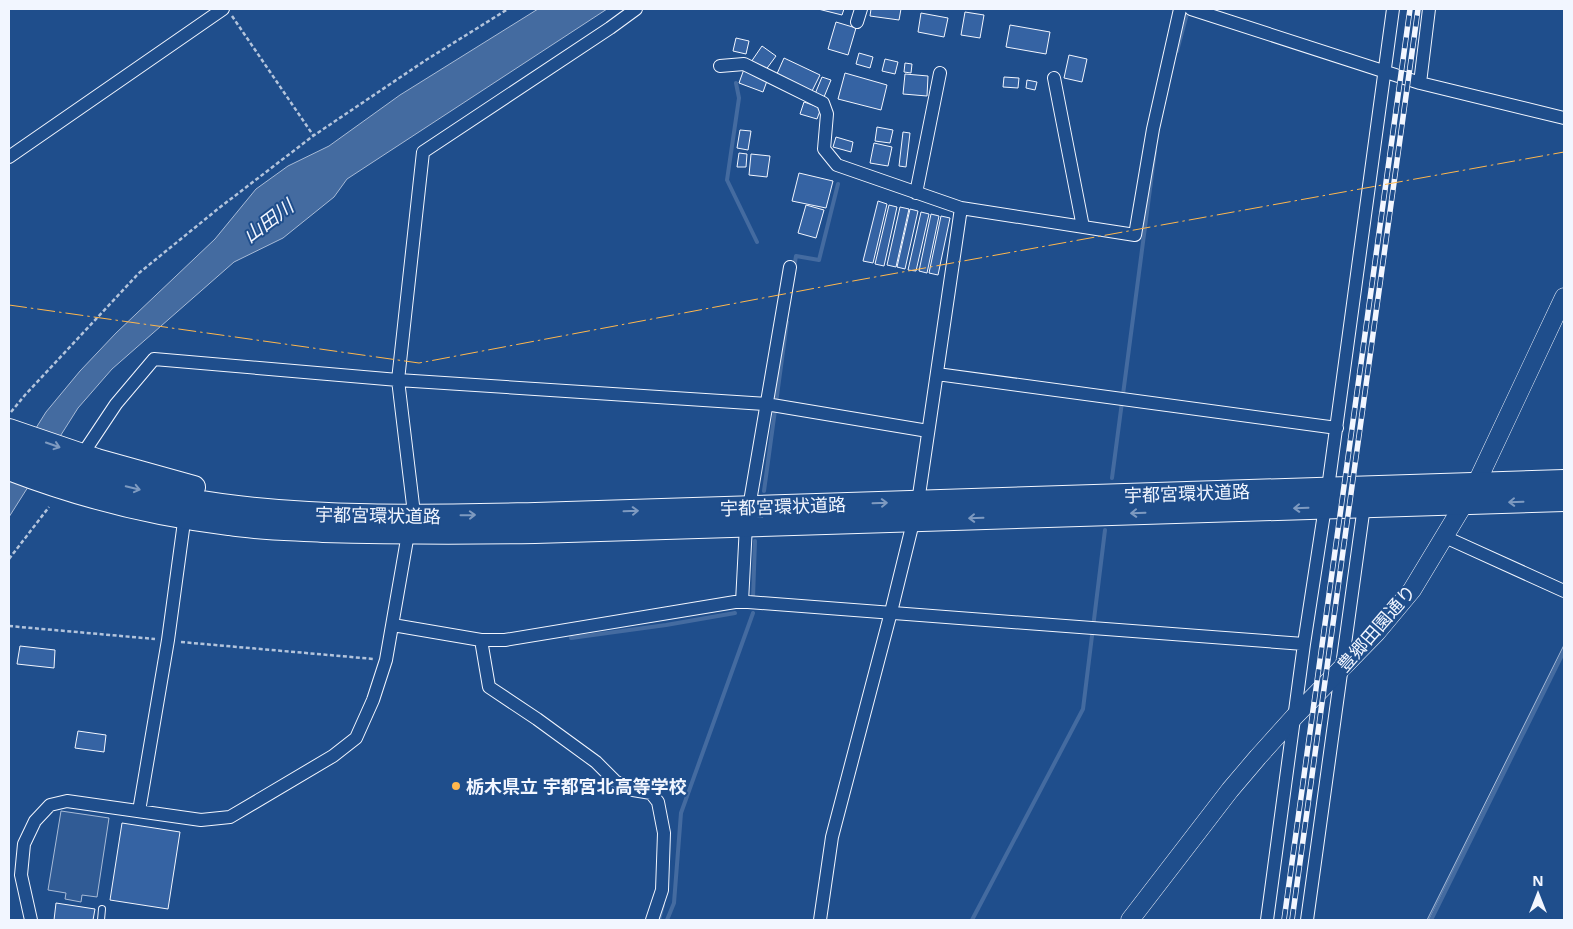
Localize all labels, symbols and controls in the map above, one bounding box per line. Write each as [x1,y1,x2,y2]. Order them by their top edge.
water label: 山田川 [237,192,300,249]
one-way arrow [44,441,60,450]
street label: 宇都宮環状道路 [1124,479,1250,507]
one-way arrow [124,484,140,493]
street label: 宇都宮環状道路 [720,492,846,520]
one-way arrow [1508,497,1524,507]
one-way arrow [872,498,888,508]
street label: 宇都宮環状道路 [315,502,441,528]
one-way arrow [1293,503,1309,512]
one-way arrow [622,506,638,516]
one-way arrow [1130,508,1146,517]
one-way arrow [460,511,476,520]
one-way arrow [968,513,984,523]
street label: 豊郷田園通り [1332,579,1420,677]
place label: 栃木県立 宇都宮北高等学校 [466,774,687,798]
marker: 栃木県立 宇都宮北高等学校 [450,780,462,792]
north arrow [1513,869,1563,919]
text: N [1532,871,1544,890]

